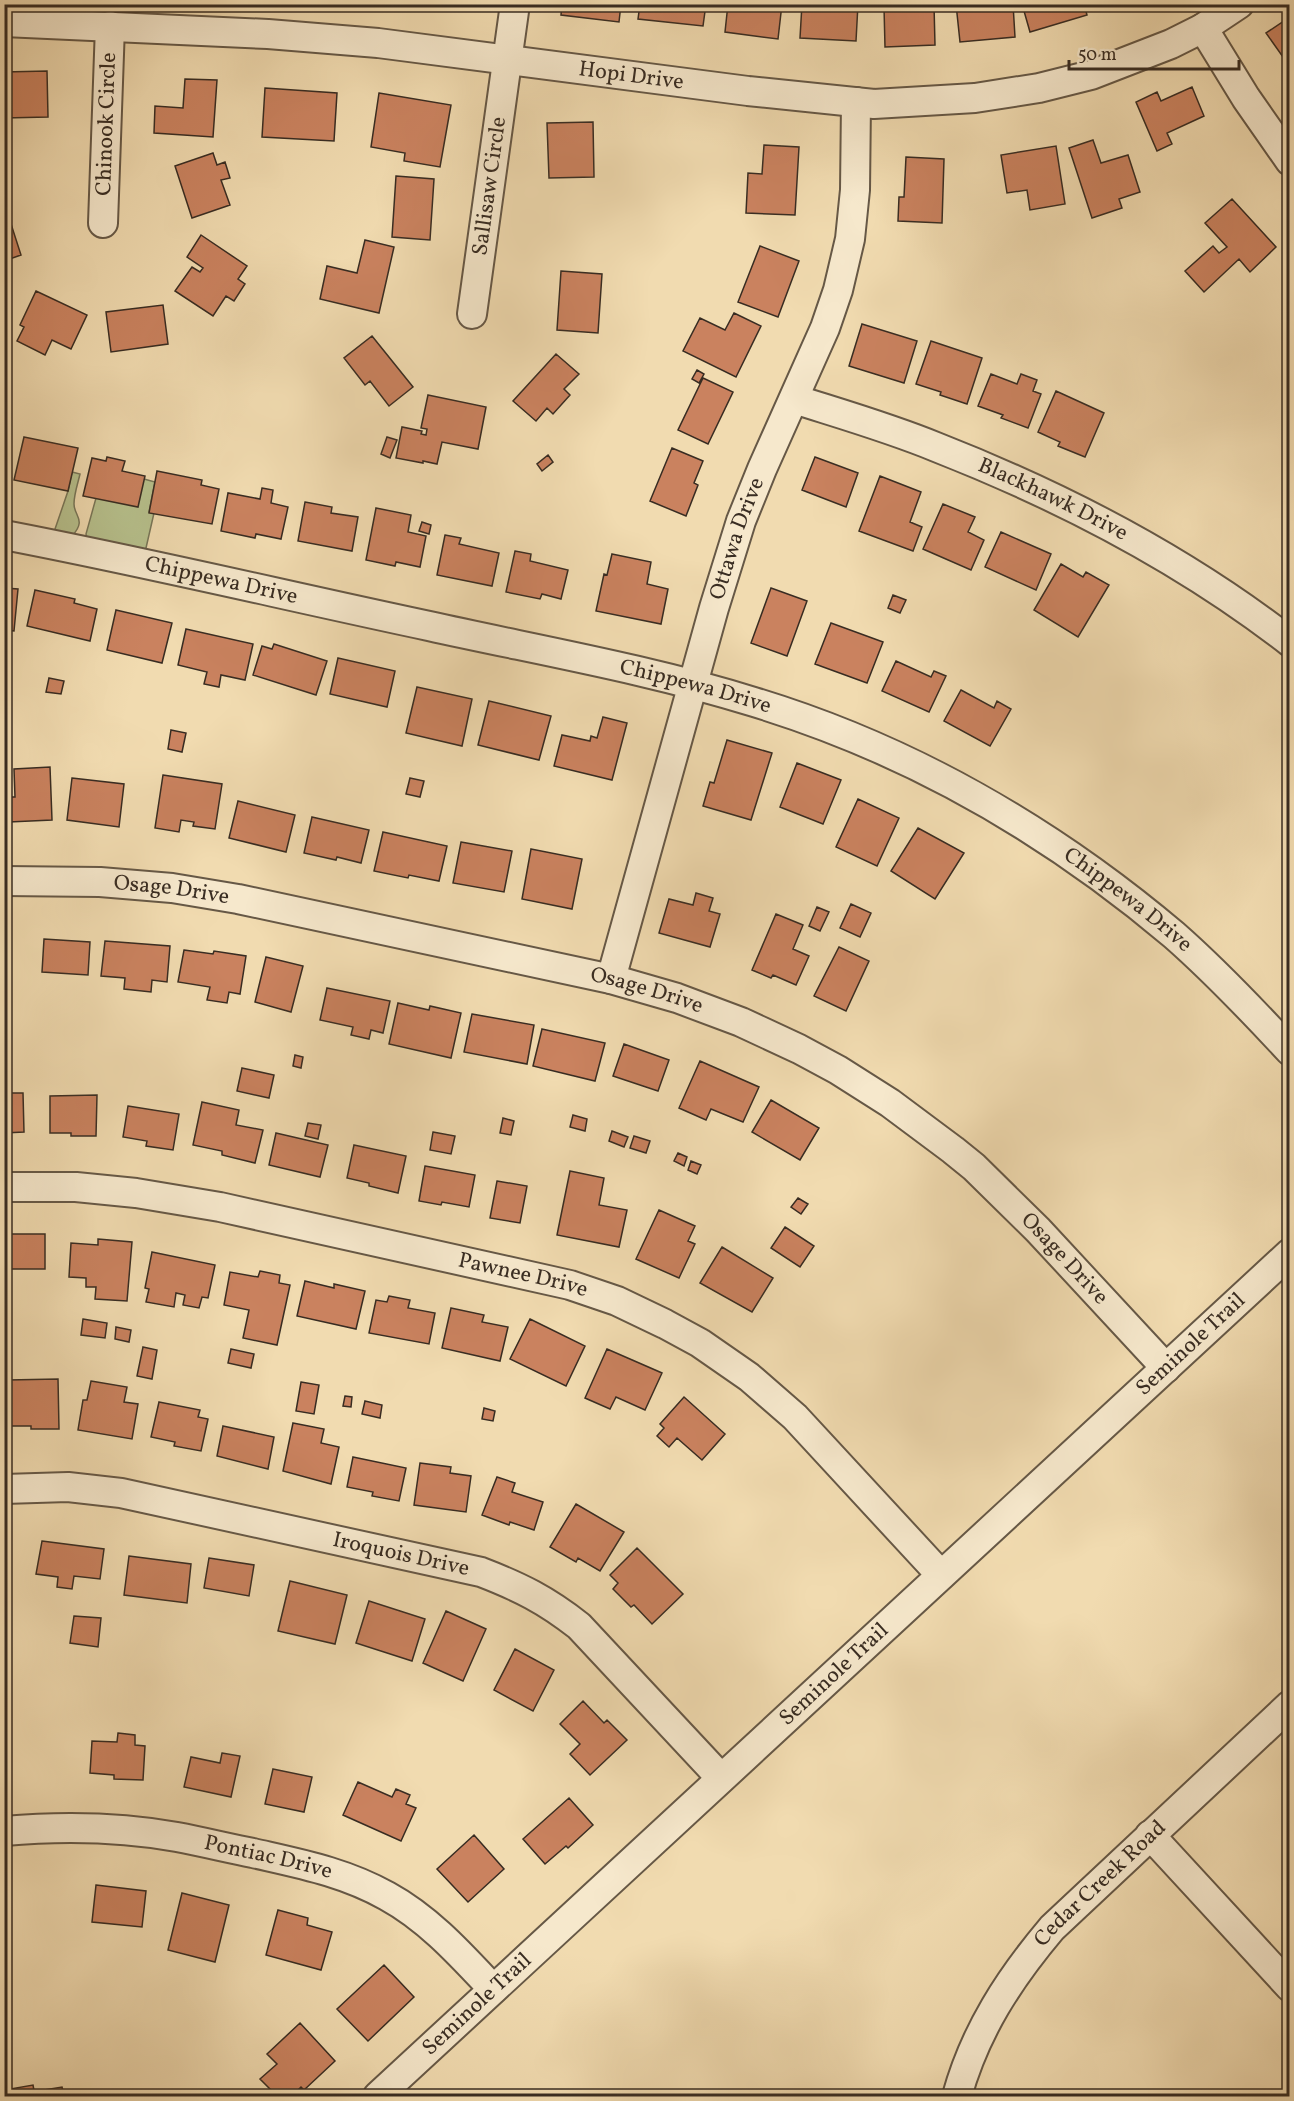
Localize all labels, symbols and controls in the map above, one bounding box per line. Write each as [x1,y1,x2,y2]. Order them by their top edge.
scale bar [1069,33,1238,71]
text: 50 m [1078,43,1117,68]
street label: Chinook Circle [88,52,125,196]
street label: Hopi Drive [577,54,686,98]
street label: Sallisaw Circle [465,115,515,258]
street label: Blackhawk Drive [973,450,1133,549]
street label: Ottawa Drive [702,473,773,604]
street label: Chippewa Drive [142,549,301,612]
street label: Chippewa Drive [617,652,775,722]
street label: Chippewa Drive [1057,840,1199,960]
street label: Osage Drive [112,868,232,913]
street label: Osage Drive [587,959,708,1022]
street label: Osage Drive [1013,1206,1115,1312]
street label: Pawnee Drive [455,1245,592,1306]
street label: Seminole Trail [1129,1286,1253,1403]
street label: Iroquois Drive [330,1524,472,1584]
street label: Seminole Trail [772,1616,896,1733]
street label: Cedar Creek Road [1027,1813,1173,1954]
street label: Pontiac Drive [201,1828,336,1887]
street label: Seminole Trail [415,1946,539,2063]

